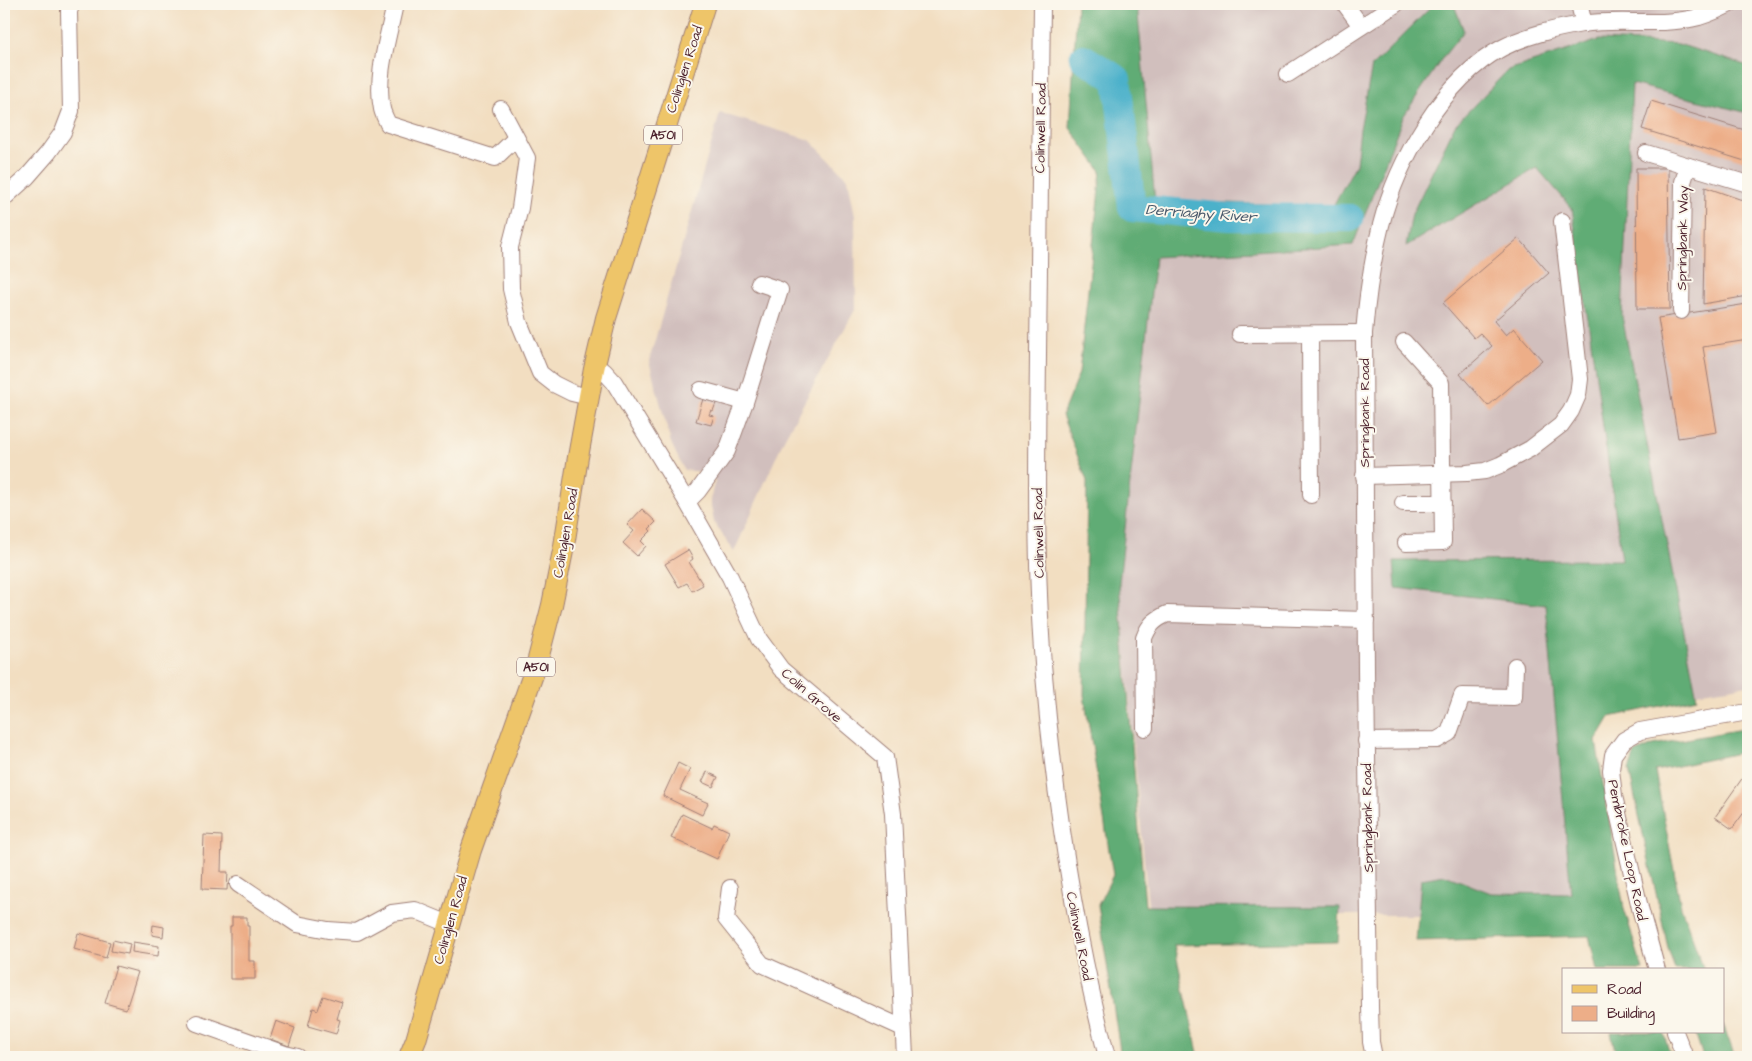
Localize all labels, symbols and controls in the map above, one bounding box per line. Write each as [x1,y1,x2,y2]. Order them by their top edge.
street label: Colinglen Road [661,23,709,116]
street label: Colinwell Road [1030,83,1052,173]
road number: A501 [644,126,682,144]
street label: Springbank Way [1672,185,1694,291]
water label: Derriaghy River [1145,199,1259,229]
street label: Springbank Road [1355,358,1375,468]
street label: Colinglen Road [548,487,584,580]
street label: Colinwell Road [1028,488,1050,578]
road number: A501 [517,658,555,676]
street label: Colin Grove [777,664,846,728]
street label: Springbank Road [1357,763,1379,873]
street label: Pembroke Loop Road [1602,778,1652,923]
street label: Colinglen Road [429,874,473,967]
street label: Colinwell Road [1061,890,1097,982]
legend [1562,968,1724,1034]
text: Road [1607,979,1642,1000]
text: Building [1607,1003,1655,1025]

